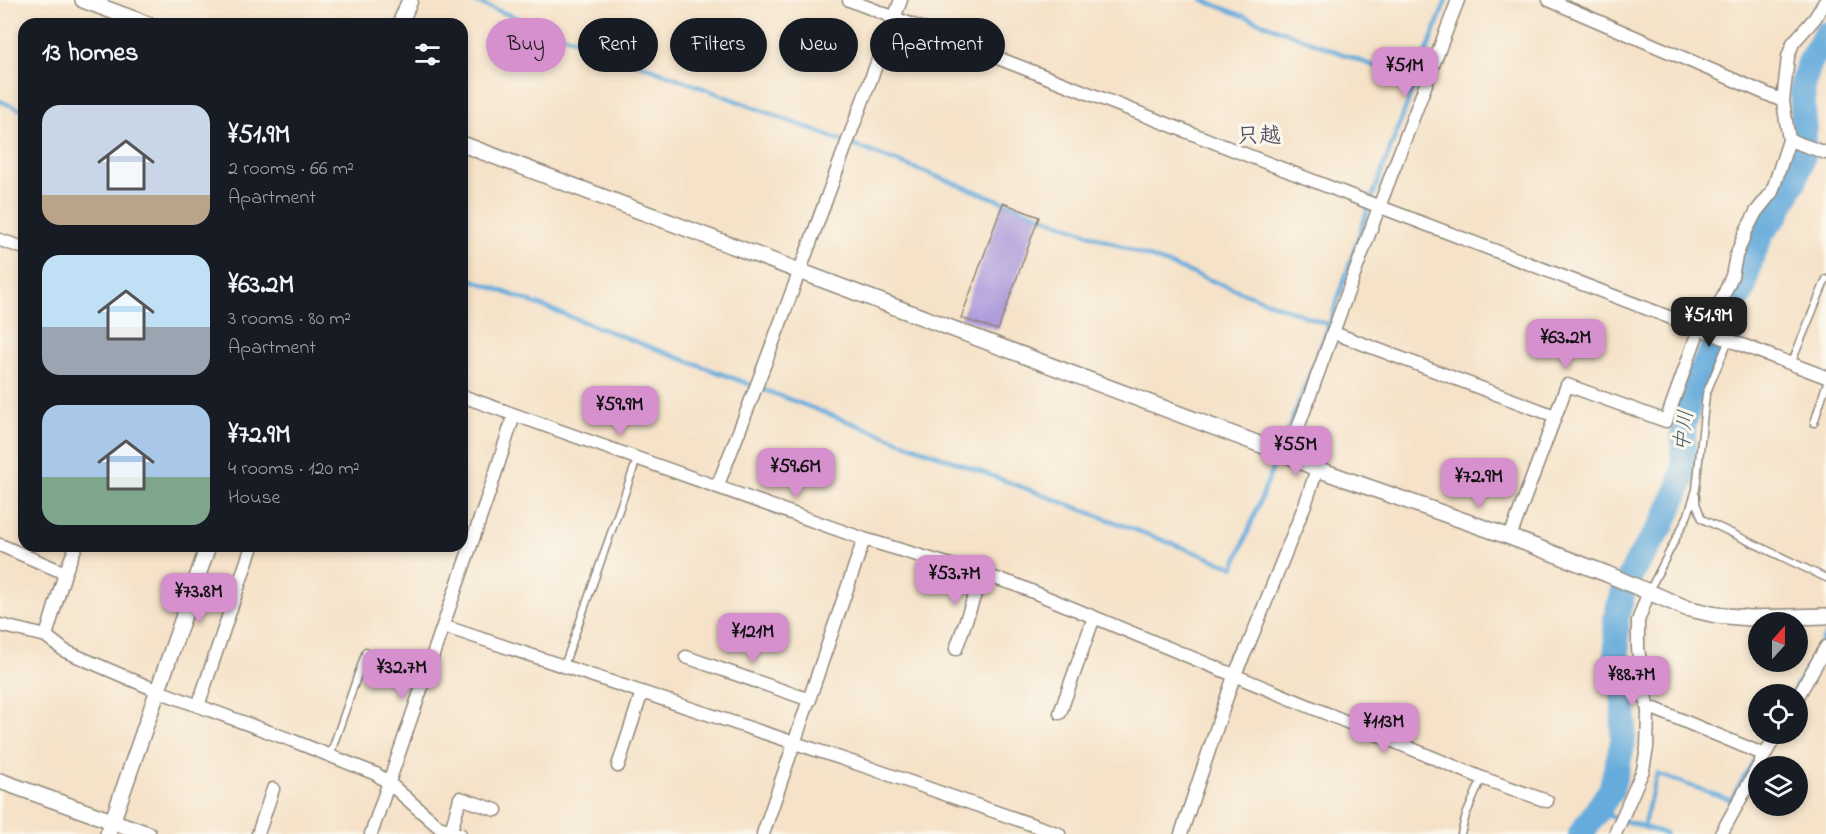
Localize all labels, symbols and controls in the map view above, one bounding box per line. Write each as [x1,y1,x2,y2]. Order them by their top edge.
chip: Buy [486,18,566,72]
chip: Rent [578,18,658,72]
chip: Filters [670,18,767,72]
chip: New [779,18,858,72]
chip: Apartment [870,18,1005,72]
text: 13 homes [42,35,138,73]
icon: filters [411,38,444,71]
pin: ¥51M [1369,47,1441,98]
text: ¥51M [1386,52,1424,81]
text: ¥51.9M [228,117,290,155]
district label: 只越 [1237,121,1281,153]
icon: home [90,129,162,201]
text: 2 rooms · 66 m² [228,155,354,184]
text: Apartment [228,184,316,213]
text: ¥63.2M [228,267,294,305]
icon: home [90,279,162,351]
pin: ¥51.9M [1660,297,1758,348]
text: ¥51.9M [1685,302,1733,331]
text: 3 rooms · 80 m² [228,305,351,334]
pin: ¥63.2M [1517,319,1615,370]
text: ¥63.2M [1540,324,1592,353]
text: Apartment [228,334,316,363]
pin: ¥59.9M [571,386,669,437]
text: ¥59.9M [596,391,644,420]
water label: 中川 [1668,408,1702,454]
text: ¥72.9M [228,417,291,455]
pin: ¥55M [1260,426,1332,477]
icon: home [90,429,162,501]
text: ¥55M [1275,431,1317,460]
pin: ¥59.6M [747,448,845,499]
text: ¥59.6M [771,453,821,482]
text: 4 rooms · 120 m² [228,455,360,484]
pin: ¥72.9M [1430,458,1528,509]
text: ¥72.9M [1455,463,1503,492]
text: House [228,484,281,513]
pin: ¥53.7M [906,555,1004,606]
text: ¥53.7M [929,560,981,589]
pin: ¥73.8M [150,573,248,624]
text: ¥73.8M [175,578,223,607]
north arrow [1748,612,1808,672]
map controls [1748,612,1808,816]
pin: ¥121M [711,613,795,664]
text: ¥121M [732,618,774,647]
pin: ¥32.7M [353,649,451,700]
text: ¥32.7M [377,654,427,683]
pin: ¥88.7M [1583,656,1681,707]
text: ¥88.7M [1608,661,1656,690]
button: locate [1748,684,1808,744]
pin: ¥113M [1342,703,1426,754]
text: ¥113M [1364,708,1404,737]
button: layers [1748,756,1808,816]

